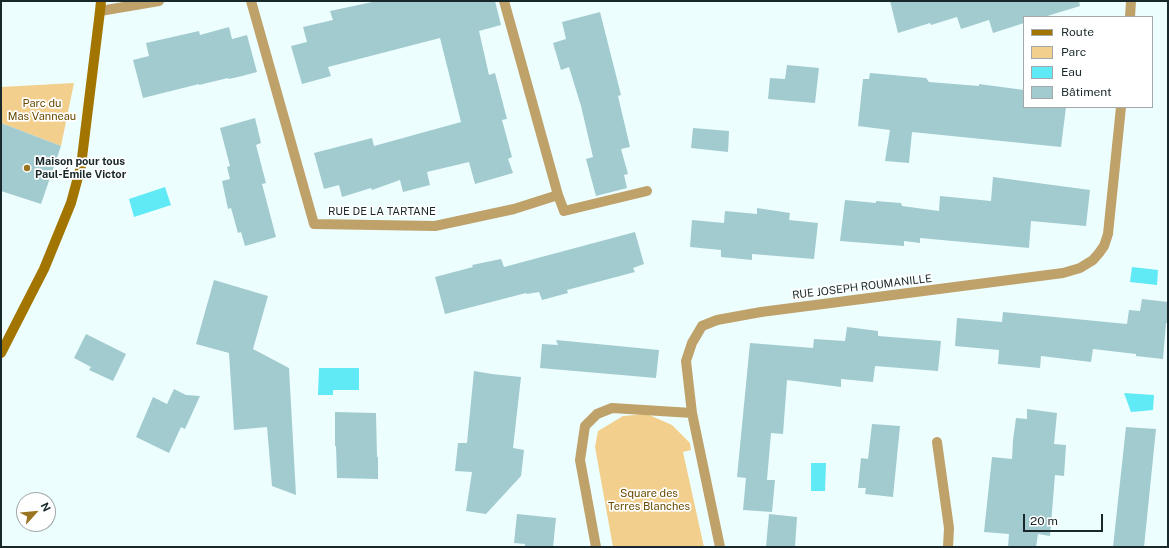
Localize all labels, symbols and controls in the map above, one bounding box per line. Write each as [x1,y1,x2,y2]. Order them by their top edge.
legend [1023,16,1153,108]
text: Route [1061,25,1094,39]
text: Parc [1061,45,1086,59]
text: Eau [1061,65,1082,79]
text: Bâtiment [1061,85,1112,99]
park label: Parc du Mas Vanneau [8,97,76,123]
place label: Maison pour tous Paul-Émile Victor [35,155,126,181]
marker: Maison pour tous Paul-Émile Victor [22,163,32,173]
street label: RUE DE LA TARTANE [328,205,436,219]
street label: RUE JOSEPH ROUMANILLE [791,272,933,302]
park label: Square des Terres Blanches [608,487,690,513]
north arrow [16,492,56,532]
text: N [38,500,53,514]
scale bar [1025,506,1105,532]
text: 20 m [1030,514,1058,528]

